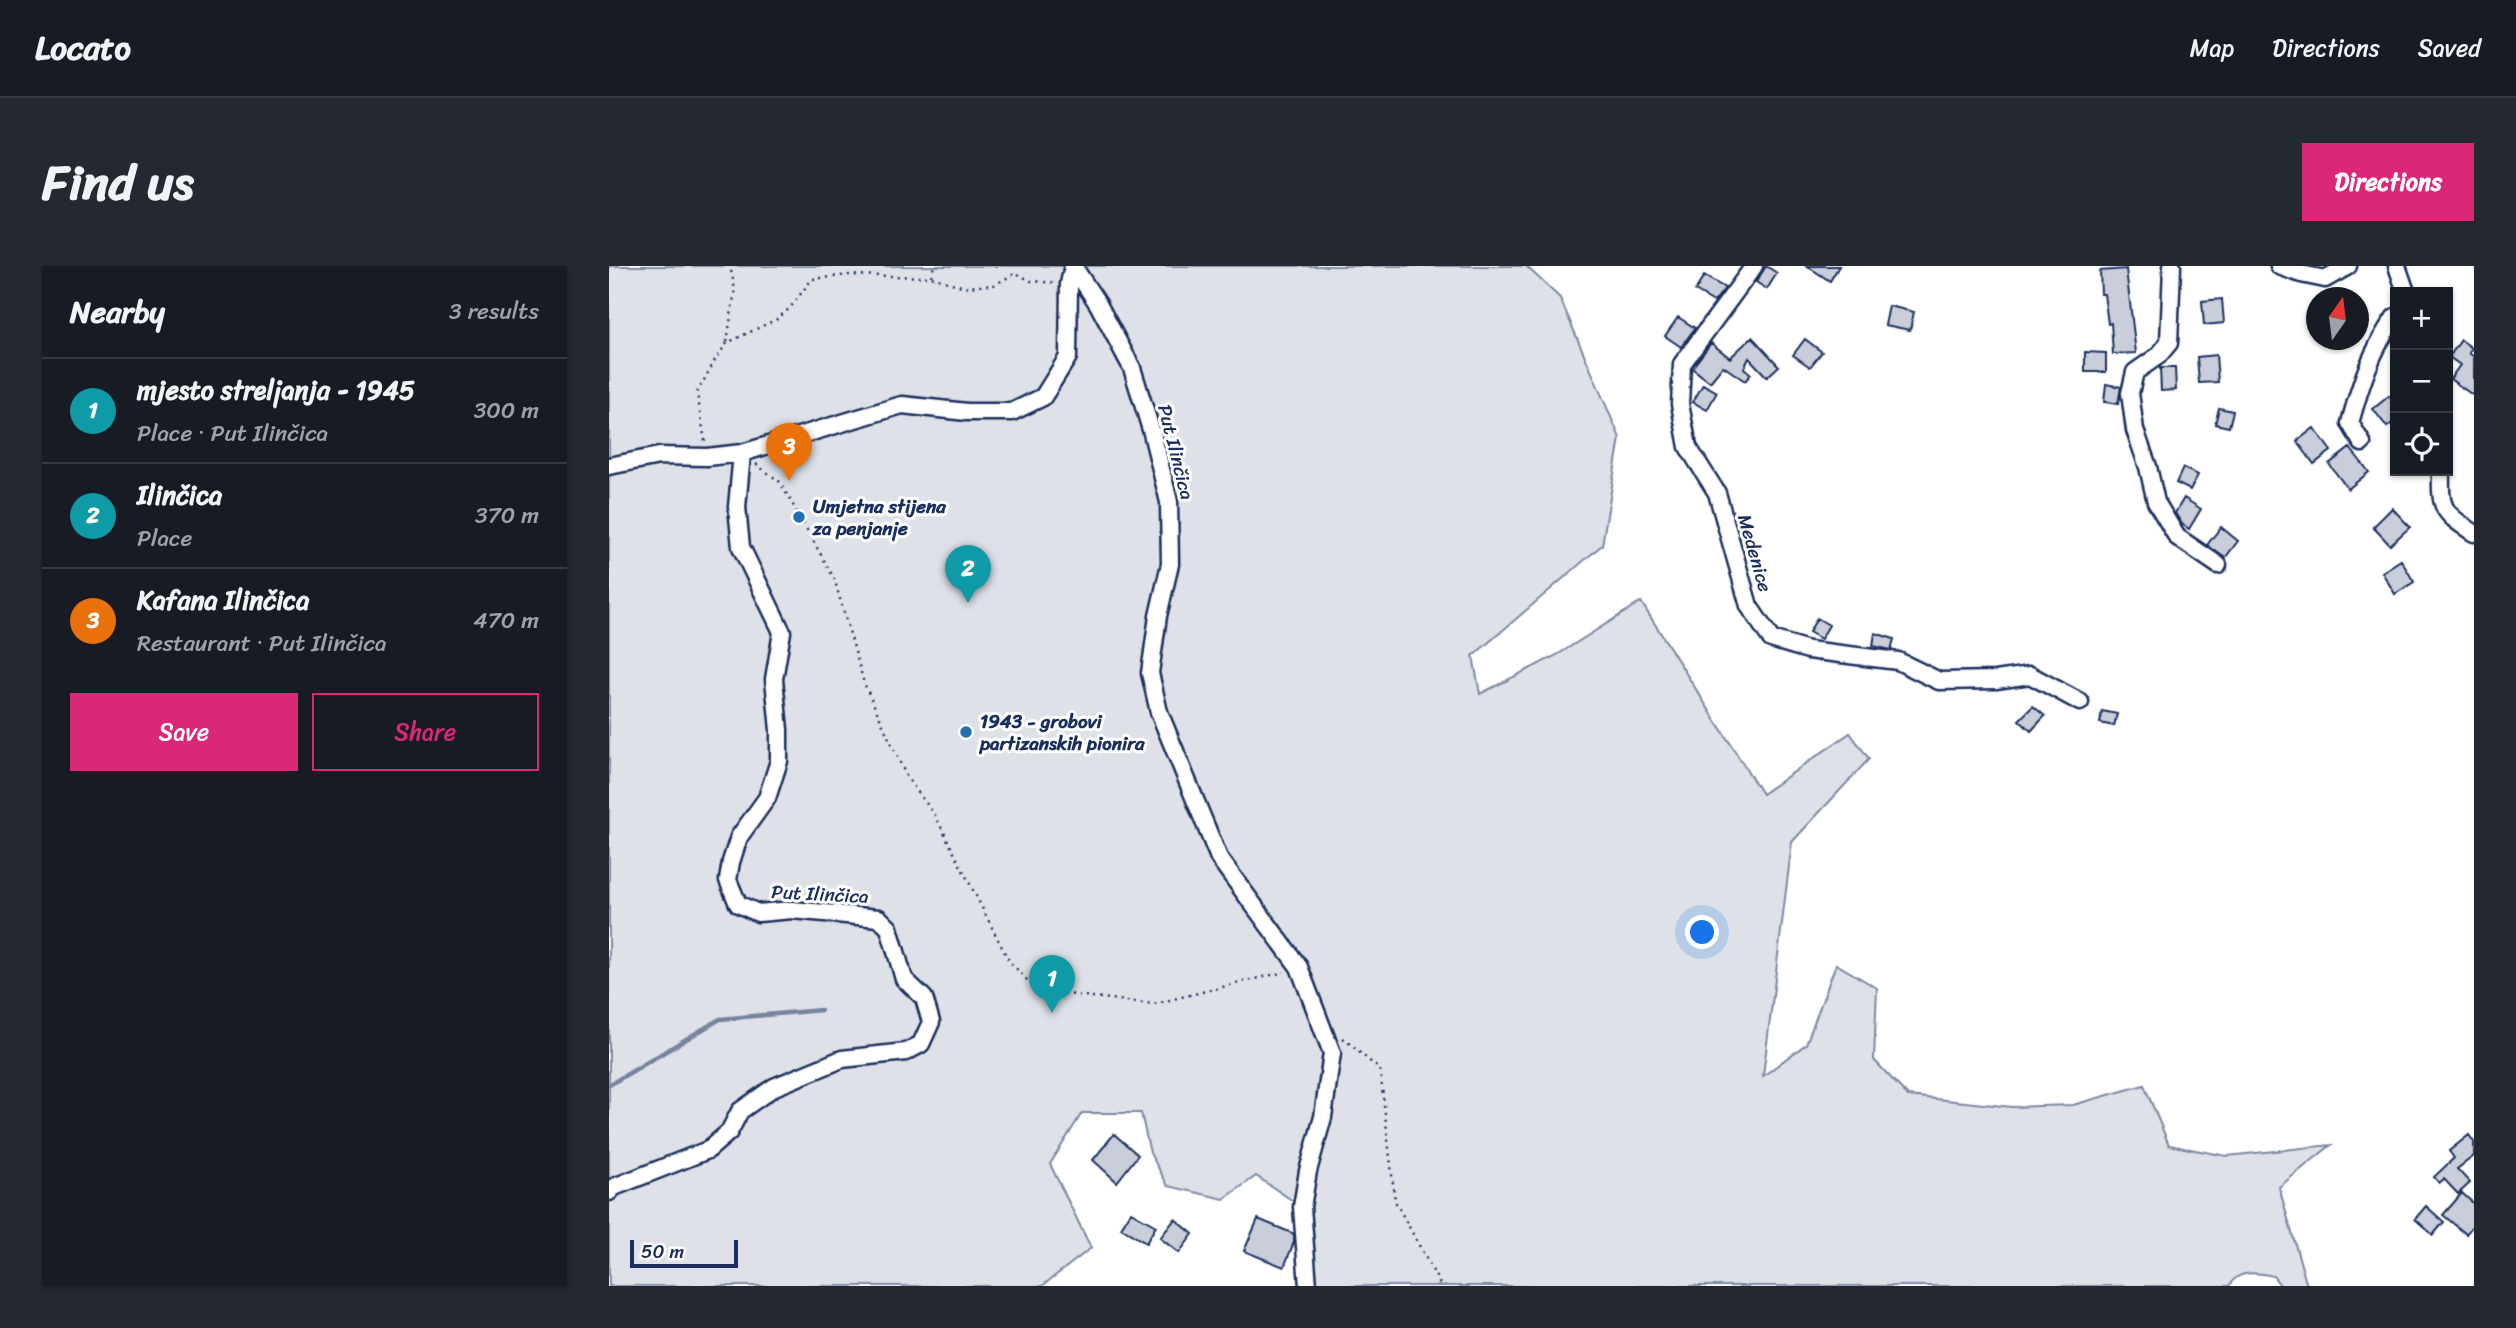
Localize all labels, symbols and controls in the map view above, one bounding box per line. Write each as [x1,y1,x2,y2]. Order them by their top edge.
text: Locato [35,19,131,77]
text: Map [2190,27,2234,69]
text: Directions [2272,27,2380,69]
text: Saved [2418,27,2481,69]
text: Find us [42,139,194,226]
button: Directions [2302,143,2474,221]
text: Nearby [70,285,165,339]
north arrow [2306,287,2369,350]
map controls [2390,287,2453,476]
button: + [2390,287,2453,350]
text: 3 results [449,291,539,332]
button: − [2390,350,2453,413]
text: mjesto streljanja - 1945 [137,367,415,413]
text: 1 [88,390,98,431]
text: 300 m [474,390,539,431]
street label: Put Ilinčica [1148,401,1204,504]
text: Place · Put Ilinčica [137,413,328,454]
button: locate [2390,413,2453,476]
pin: 3 [766,423,812,481]
text: Ilinčica [137,472,222,518]
place label: Umjetna stijena za penjanje [812,490,946,545]
text: 2 [86,495,100,536]
text: 370 m [475,495,539,536]
marker: Umjetna stijena za penjanje [791,509,807,525]
street label: Medenice [1728,510,1782,596]
text: Place [137,518,192,559]
pin: 2 [945,545,991,603]
text: Kafana Ilinčica [137,577,309,623]
text: 3 [87,600,99,641]
text: 470 m [473,600,539,641]
text: Restaurant · Put Ilinčica [137,623,387,664]
button: Save [70,693,298,771]
button: Share [312,693,539,771]
place label: 1943 - grobovi partizanskih pionira [978,705,1145,760]
marker: 1943 - grobovi partizanskih pionira [958,724,974,740]
street label: Put Ilinčica [771,875,870,913]
your location [1685,915,1719,949]
pin: 1 [1029,955,1075,1013]
text: 50 m [641,1235,684,1268]
scale bar [630,1237,739,1269]

